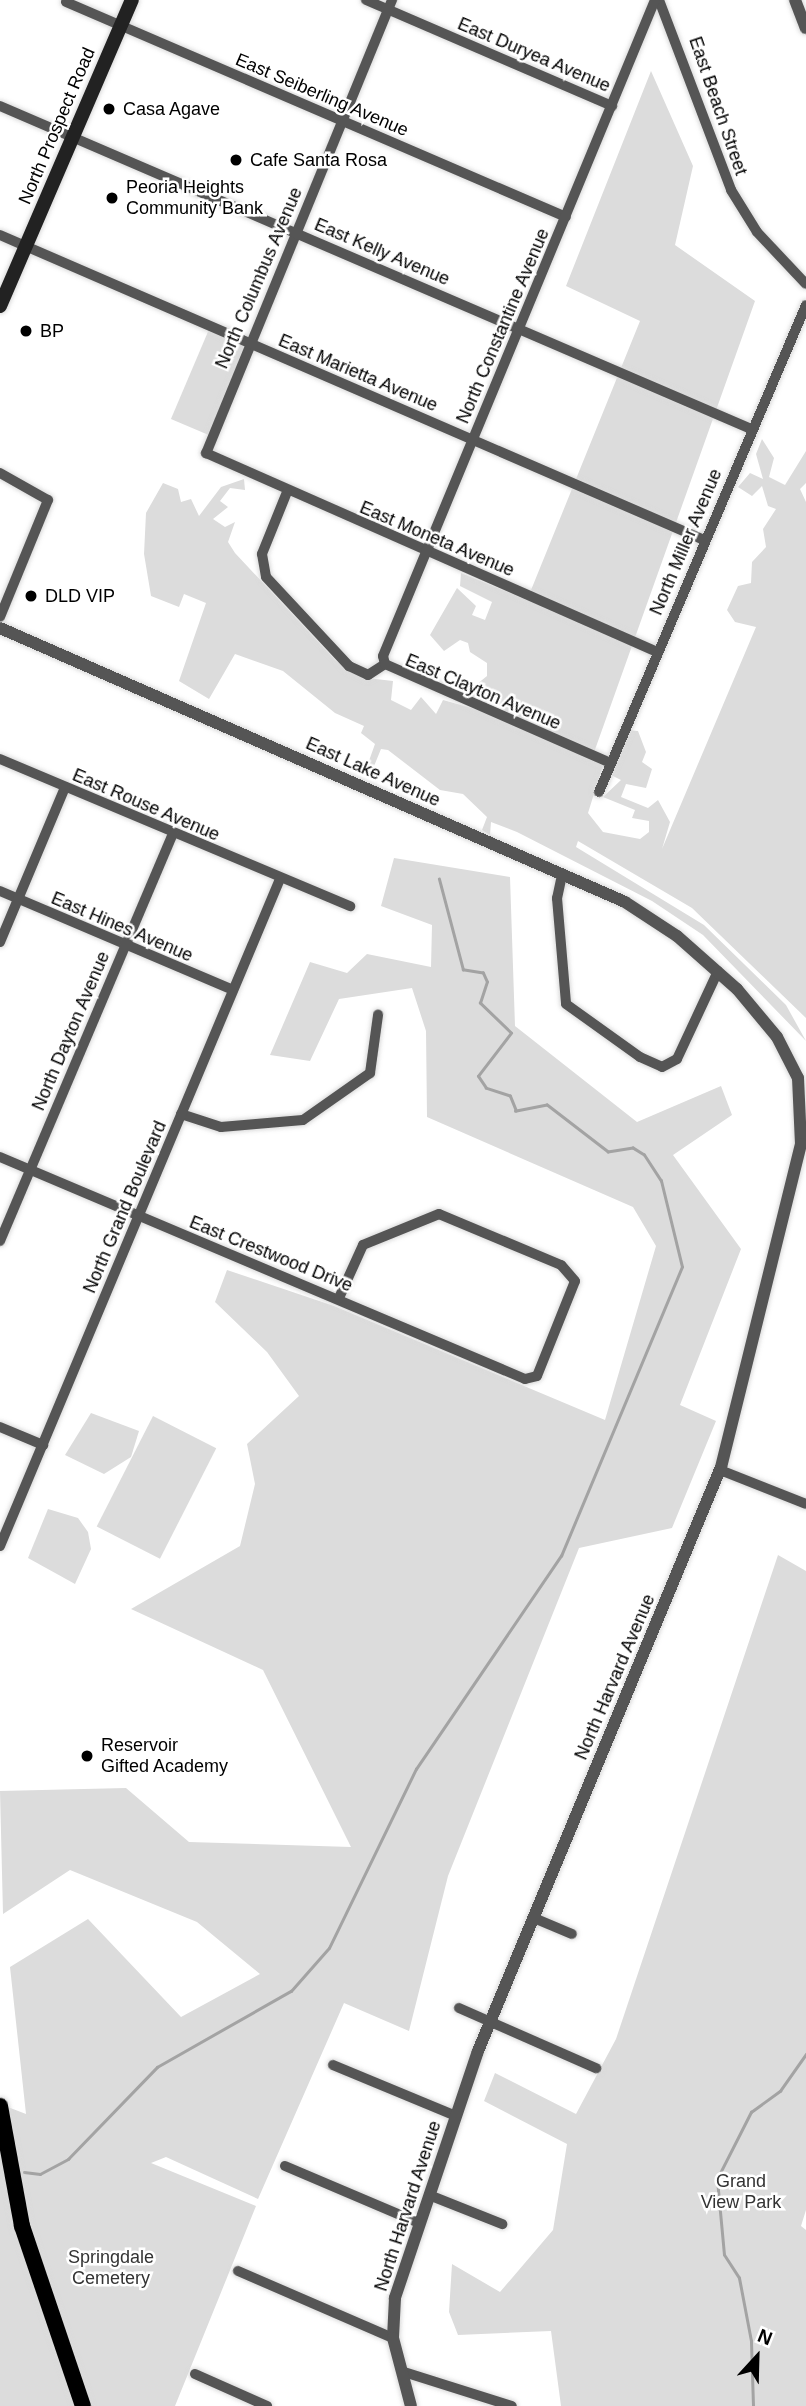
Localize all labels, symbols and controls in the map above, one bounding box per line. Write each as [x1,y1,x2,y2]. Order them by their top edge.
street label: East Duryea Avenue [454,13,614,97]
street label: East Beach Street [684,34,752,178]
street label: North Prospect Road [14,44,100,208]
street label: East Seiberling Avenue [232,49,412,141]
place label: Casa Agave [123,98,221,120]
marker: Casa Agave [101,101,117,117]
place label: Cafe Santa Rosa [250,149,387,171]
marker: Cafe Santa Rosa [228,152,244,168]
place label: Peoria Heights Community Bank [126,177,263,220]
street label: North Columbus Avenue [211,184,307,372]
marker: Peoria Heights Community Bank [104,190,120,206]
street label: East Kelly Avenue [311,214,453,290]
street label: North Constantine Avenue [452,225,554,427]
place label: BP [40,320,64,342]
marker: BP [18,323,34,339]
street label: East Marietta Avenue [275,330,441,416]
street label: North Miller Avenue [645,465,727,619]
street label: East Moneta Avenue [356,496,518,582]
place label: DLD VIP [45,585,115,607]
marker: DLD VIP [23,588,39,604]
street label: East Clayton Avenue [402,649,564,735]
street label: East Lake Avenue [302,732,444,812]
street label: East Rouse Avenue [69,764,223,846]
street label: East Hines Avenue [47,887,197,967]
street label: North Dayton Avenue [27,948,115,1114]
street label: North Grand Boulevard [79,1118,171,1296]
street label: East Crestwood Drive [186,1211,356,1297]
street label: North Harvard Avenue [570,1591,660,1763]
place label: Reservoir Gifted Academy [101,1735,229,1778]
marker: Reservoir Gifted Academy [79,1748,95,1764]
street label: North Harvard Avenue [370,2118,446,2294]
park label: Grand View Park [701,2171,781,2214]
park label: Springdale Cemetery [68,2247,154,2290]
north arrow [722,2322,792,2392]
text: N [755,2325,775,2349]

